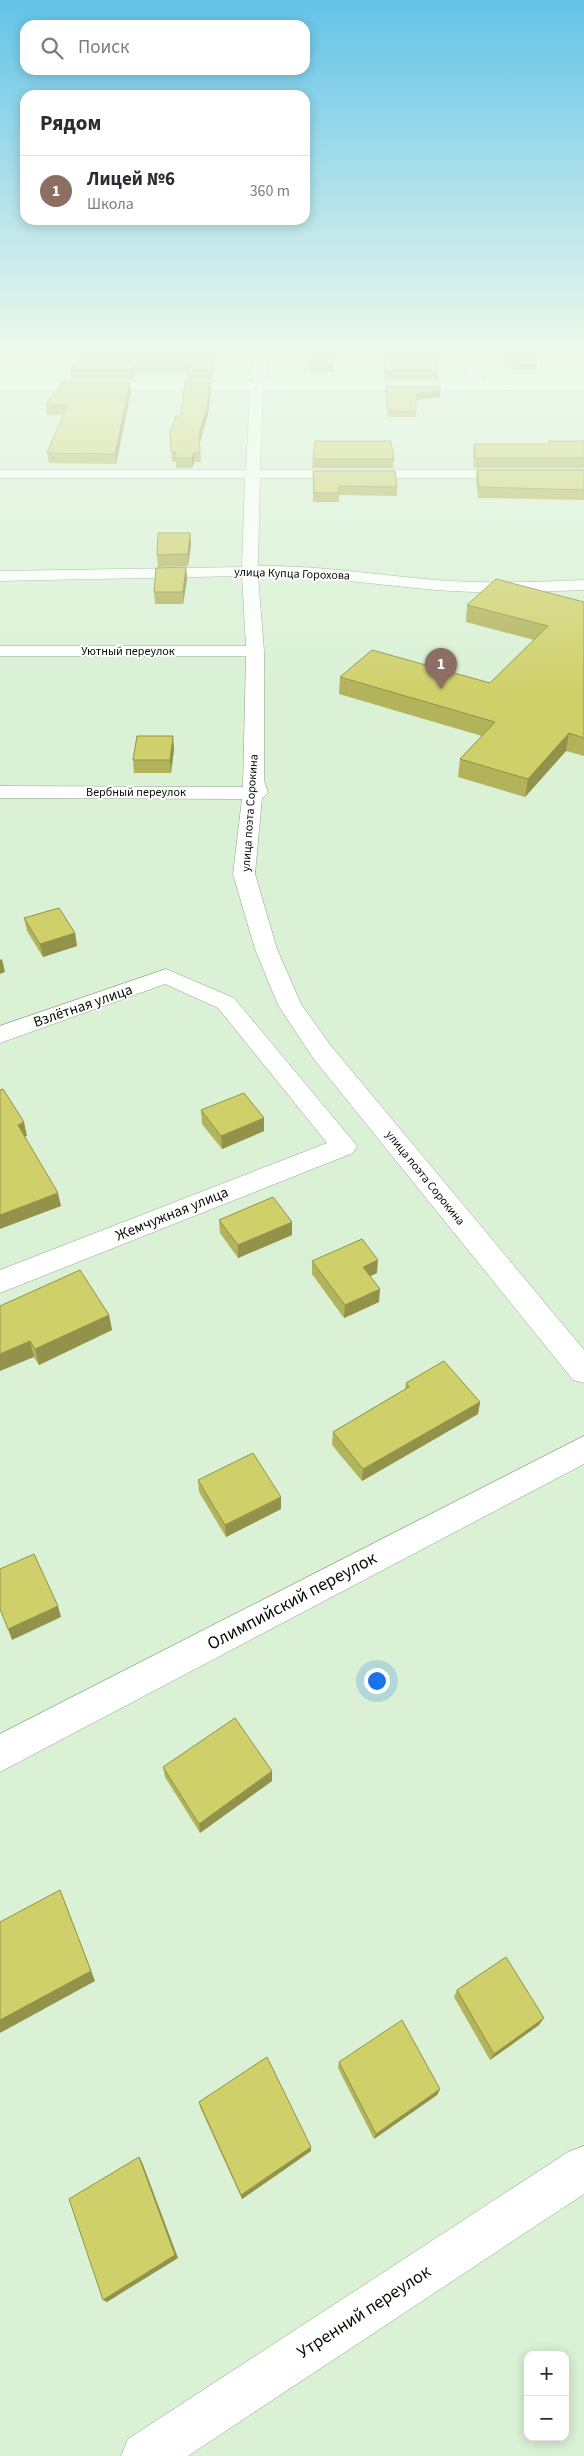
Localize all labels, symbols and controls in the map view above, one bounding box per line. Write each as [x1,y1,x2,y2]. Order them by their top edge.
search box [20,20,310,75]
icon: search [38,34,66,62]
text: Поиск [78,34,129,61]
text: Рядом [40,108,101,138]
text: Лицей №6 [87,166,175,193]
text: 1 [52,180,60,202]
text: 360 m [250,180,290,202]
text: Школа [87,193,134,215]
street label: улица Купца Горохова [234,563,350,585]
street label: Уютный переулок [81,643,175,660]
pin: 1 [425,648,457,689]
street label: улица поэта Сорокина [237,754,263,872]
street label: Вербный переулок [86,784,186,801]
street label: Взлётная улица [31,979,135,1033]
street label: улица поэта Сорокина [381,1127,469,1229]
street label: Жемчужная улица [112,1182,232,1246]
street label: Олимпийский переулок [203,1546,381,1656]
your location [364,1668,390,1694]
street label: Утренний переулок [292,2259,436,2365]
map controls [524,2351,569,2441]
button: + [524,2351,569,2396]
button: − [524,2396,569,2441]

